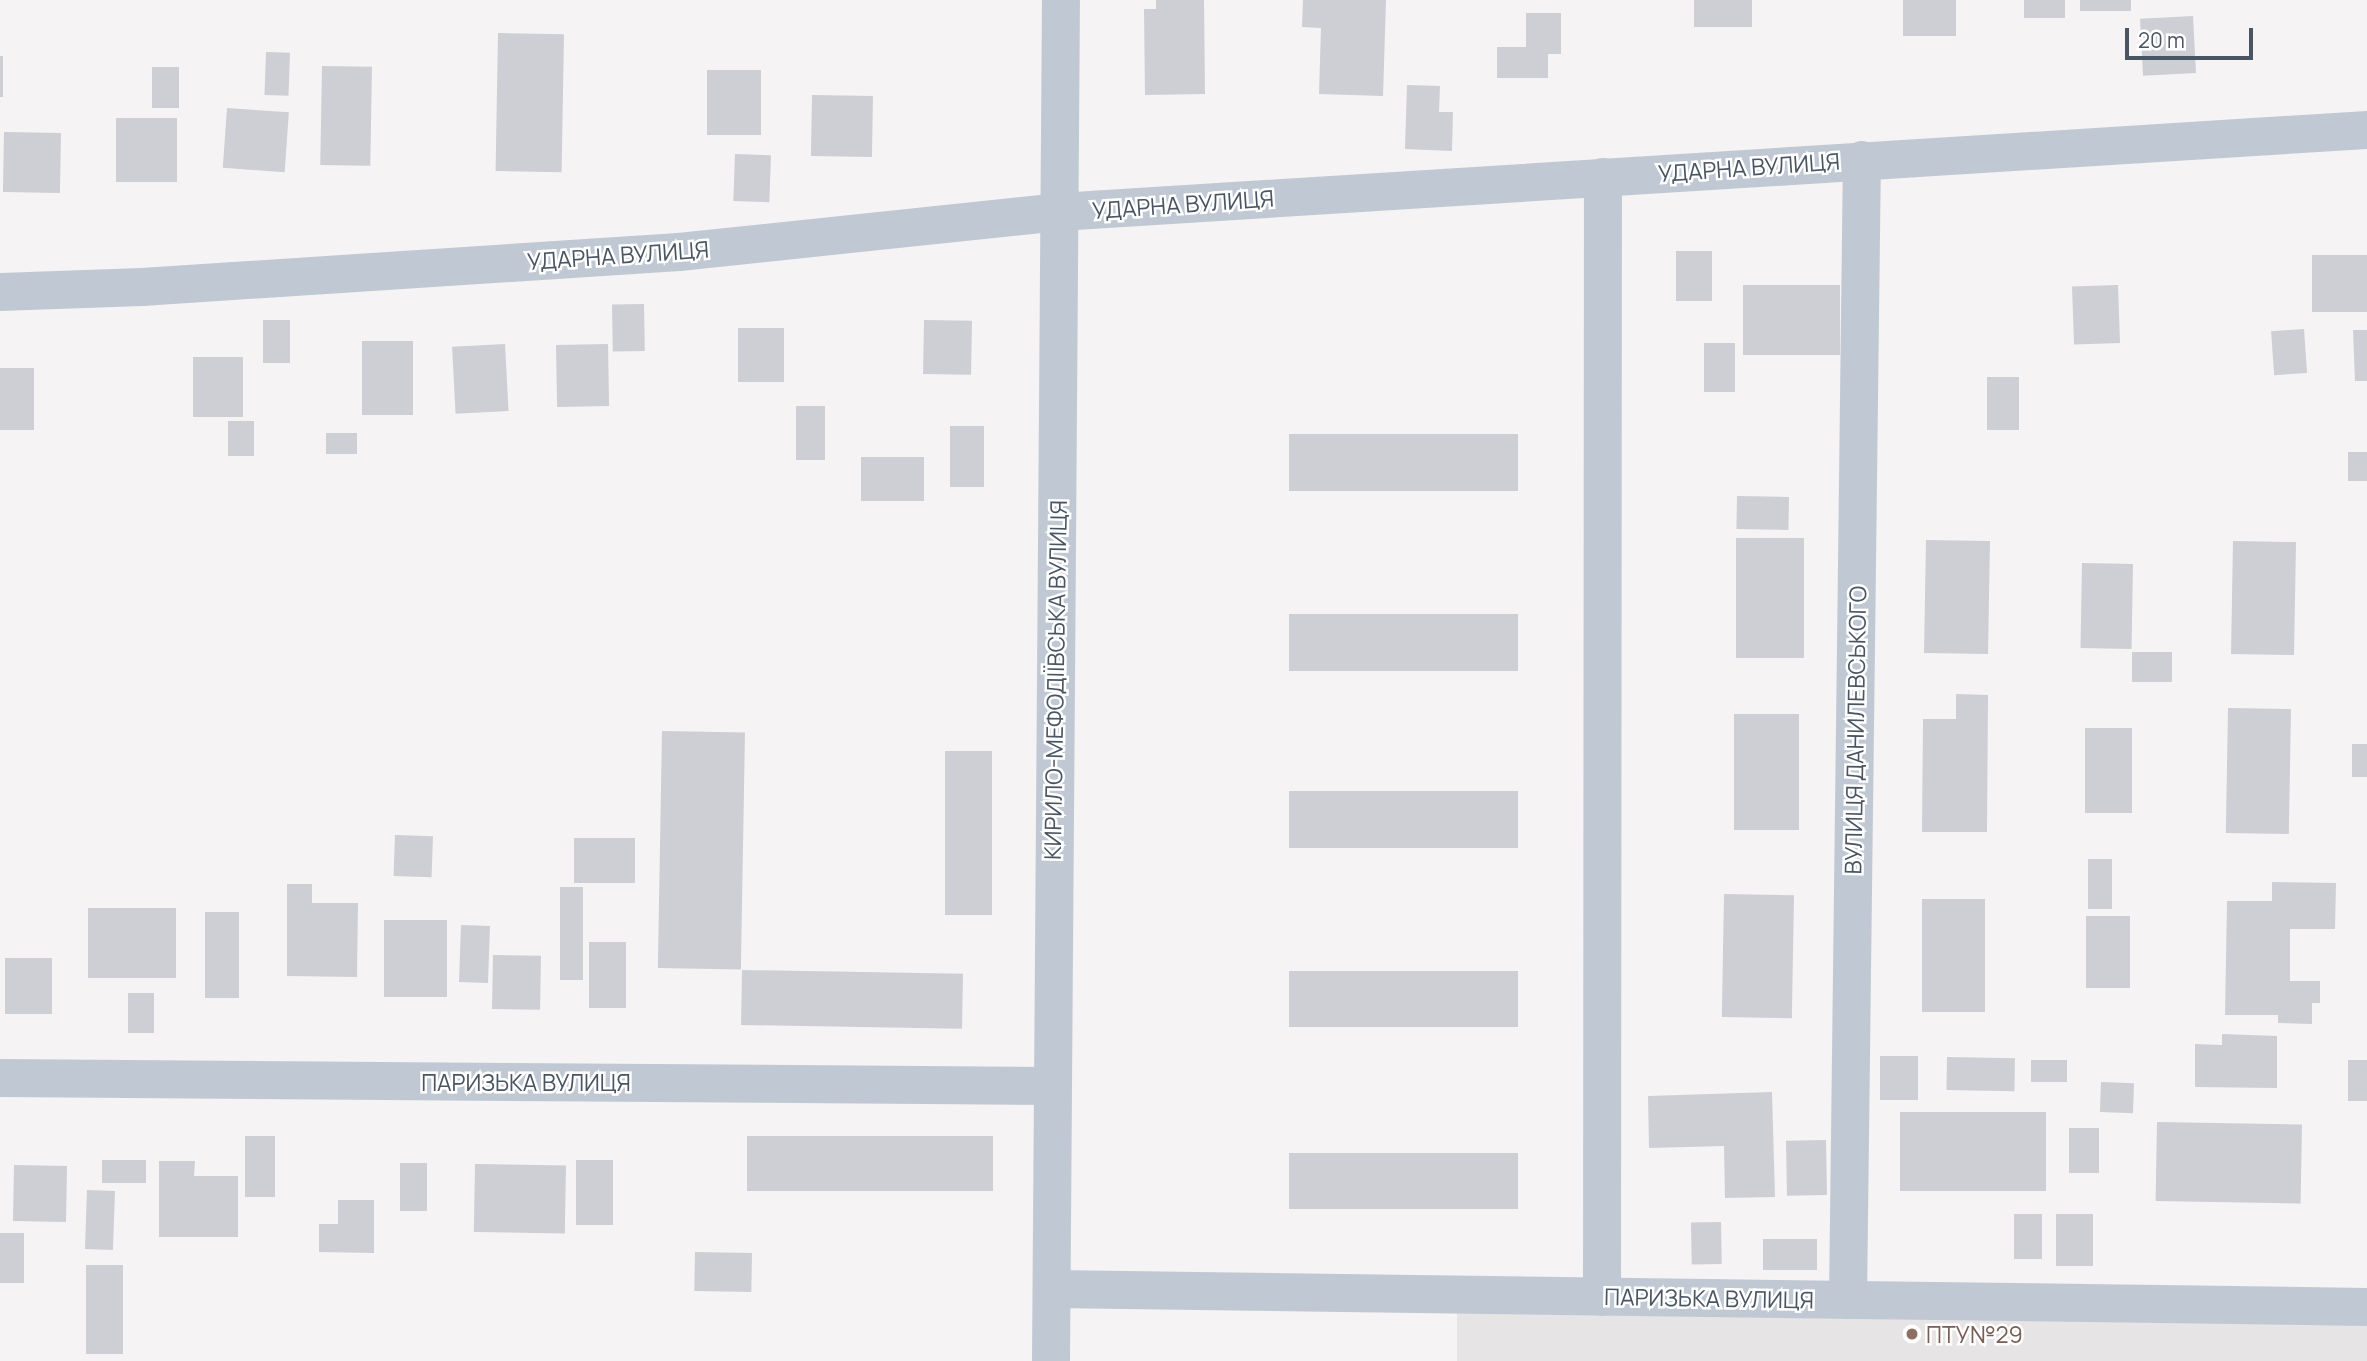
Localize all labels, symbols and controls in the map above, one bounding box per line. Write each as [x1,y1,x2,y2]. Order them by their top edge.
scale bar [2129,14,2257,58]
text: 20 m [2138,26,2185,54]
street label: УДАРНА ВУЛИЦЯ [1657,147,1841,187]
street label: УДАРНА ВУЛИЦЯ [1091,184,1275,224]
street label: УДАРНА ВУЛИЦЯ [526,235,710,275]
street label: КИРИЛО-МЕФОДІЇВСЬКА ВУЛИЦЯ [1038,500,1072,860]
street label: ВУЛИЦЯ ДАНИЛЕВСЬКОГО [1839,585,1871,875]
street label: ПАРИЗЬКА ВУЛИЦЯ [421,1068,631,1096]
street label: ПАРИЗЬКА ВУЛИЦЯ [1604,1282,1814,1314]
place label: ПТУ№29 [1926,1320,2023,1348]
marker: ПТУ№29 [1904,1326,1920,1342]

